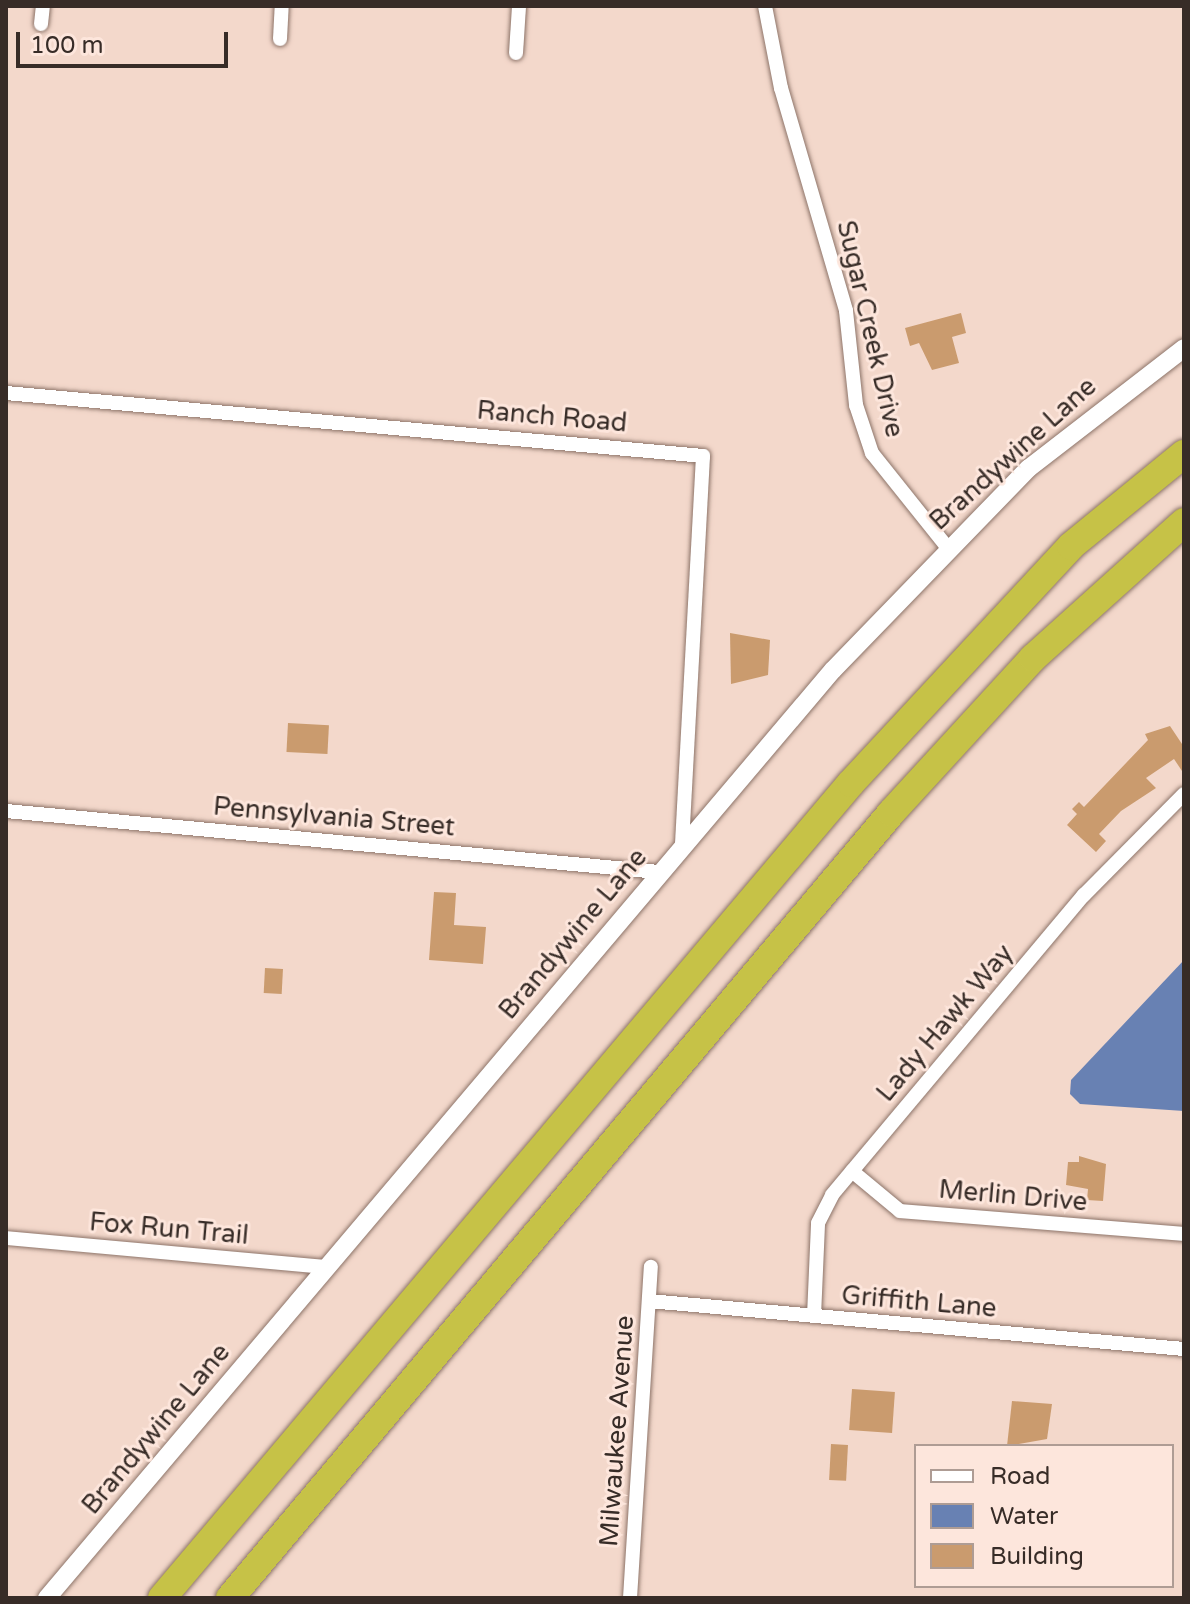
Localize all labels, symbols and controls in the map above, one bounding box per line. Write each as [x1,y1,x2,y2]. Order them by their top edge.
scale bar [20,16,232,66]
text: 100 m [30,31,104,60]
street label: Sugar Creek Drive [830,218,910,440]
street label: Brandywine Lane [923,371,1103,537]
street label: Ranch Road [476,395,628,439]
street label: Pennsylvania Street [212,791,456,843]
street label: Brandywine Lane [493,842,653,1026]
street label: Lady Hawk Way [870,938,1020,1108]
street label: Merlin Drive [937,1174,1089,1218]
street label: Fox Run Trail [88,1206,250,1252]
street label: Griffith Lane [840,1280,998,1324]
street label: Milwaukee Avenue [593,1314,641,1548]
street label: Brandywine Lane [76,1337,236,1521]
legend [914,1444,1174,1588]
text: Road [990,1462,1050,1491]
text: Water [990,1502,1058,1531]
text: Building [990,1542,1084,1571]

